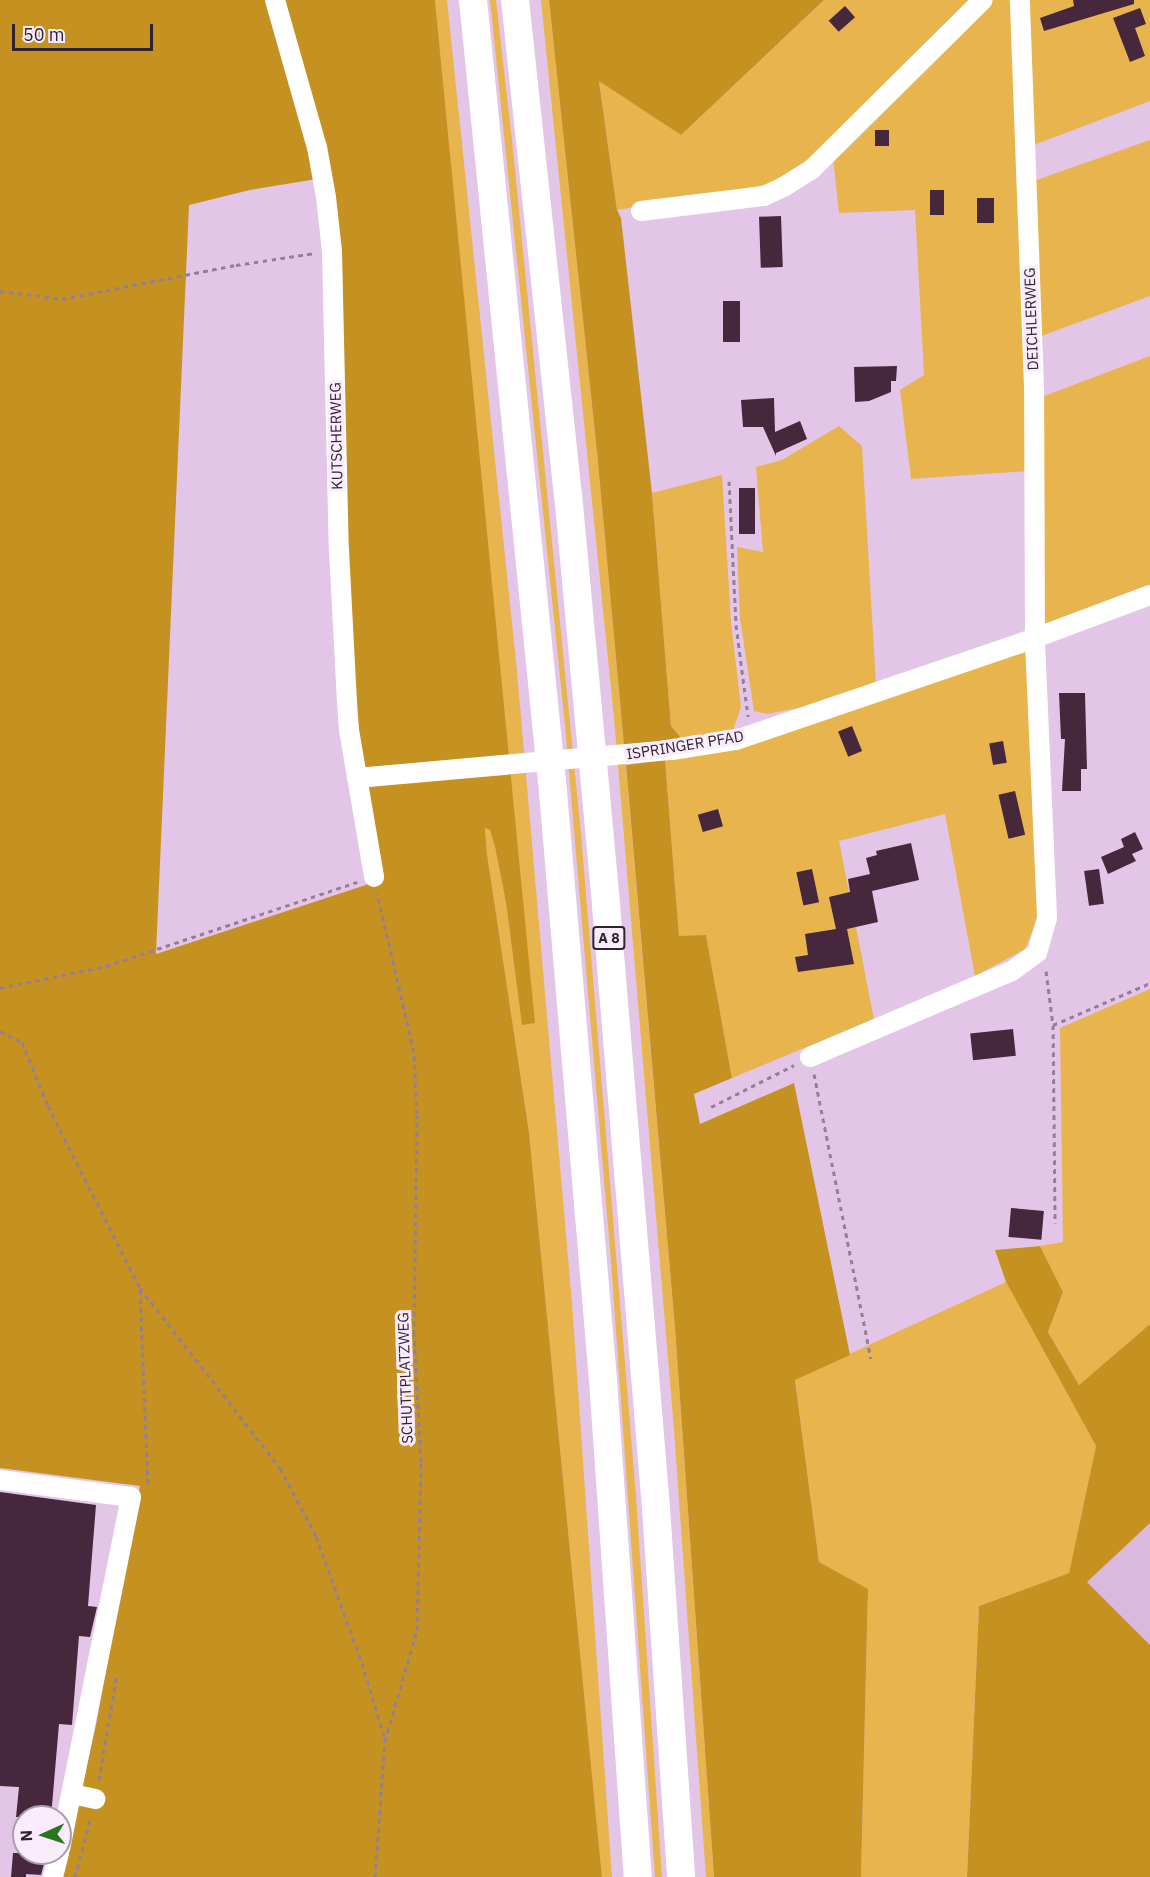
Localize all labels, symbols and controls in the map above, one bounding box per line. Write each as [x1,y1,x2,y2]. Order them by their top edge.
scale bar [15,12,156,50]
text: 50 m [23,23,65,46]
street label: DEICHLERWEG [1020,267,1042,371]
street label: KUTSCHERWEG [326,382,346,490]
street label: ISPRINGER PFAD [625,727,745,763]
road number: A 8 [591,927,627,949]
street label: SCHUTTPLATZWEG [394,1312,416,1444]
north arrow [12,1805,72,1865]
text: N [16,1830,36,1842]

